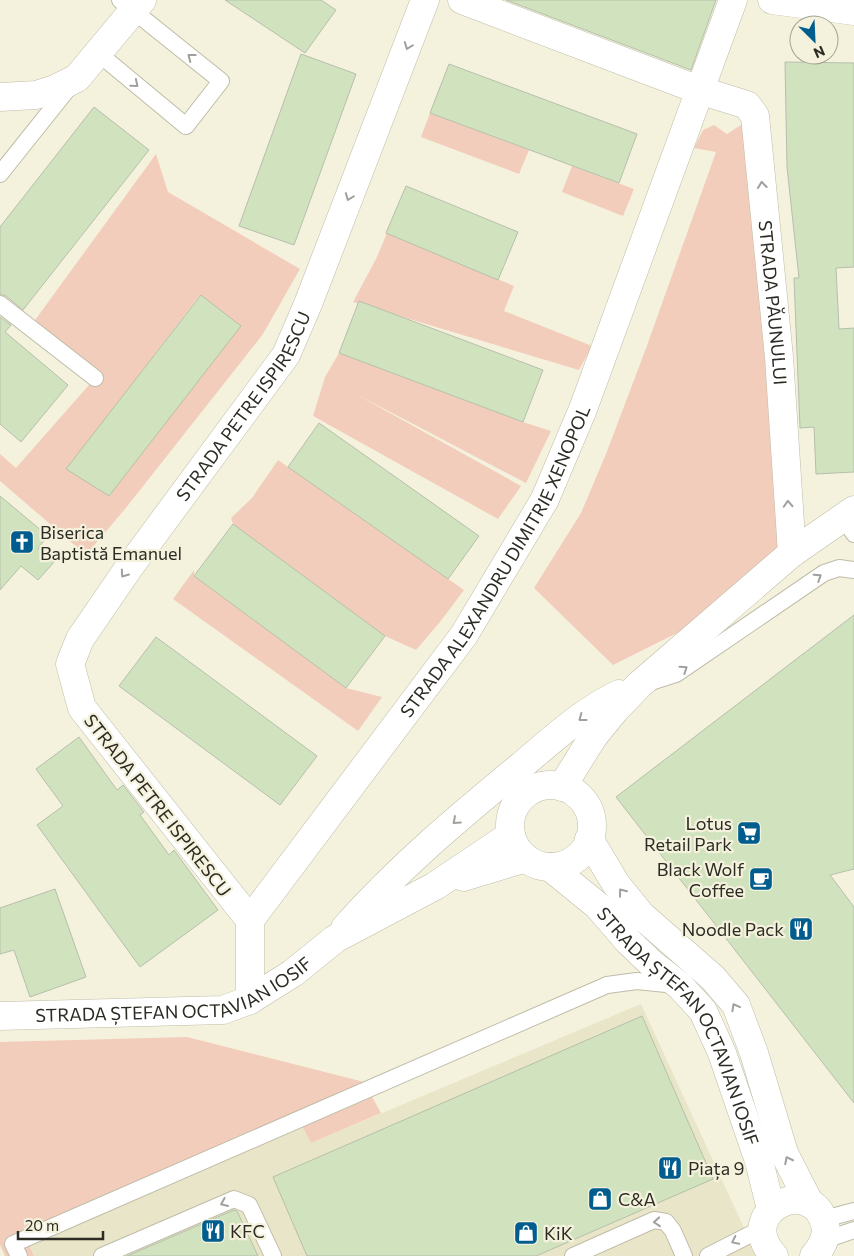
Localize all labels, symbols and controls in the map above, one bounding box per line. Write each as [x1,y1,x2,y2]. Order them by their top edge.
north arrow [789,15,839,65]
one-way arrow [403,41,413,49]
text: N [811,42,828,62]
one-way arrow [187,54,197,63]
one-way arrow [130,79,139,88]
one-way arrow [757,181,768,189]
one-way arrow [345,193,355,201]
street label: STRADA PĂUNULUI [754,219,792,386]
street label: STRADA PETRE ISPIRESCU [171,308,315,505]
street label: STRADA ALEXANDRU DIMITRIE XENOPOL [395,402,594,722]
one-way arrow [783,500,794,508]
place label: Biserica Baptistă Emanuel [40,521,182,564]
church icon: Biserica Baptistă Emanuel [9,529,35,555]
one-way arrow [121,568,130,578]
one-way arrow [813,574,822,583]
one-way arrow [679,666,688,675]
street label: STRADA PETRE ISPIRESCU [80,709,236,901]
one-way arrow [578,712,588,721]
place label: Lotus Retail Park [644,812,732,855]
one-way arrow [452,815,461,824]
supermarket icon: Lotus Retail Park [736,820,762,846]
place label: Black Wolf Coffee [657,858,745,901]
cafe icon: Black Wolf Coffee [748,866,774,892]
one-way arrow [620,889,628,898]
street label: STRADA ȘTEFAN OCTAVIAN IOSIF [593,902,764,1148]
restaurant icon: Noodle Pack [788,916,814,942]
place label: Noodle Pack [682,918,784,940]
street label: STRADA ȘTEFAN OCTAVIAN IOSIF [35,952,315,1026]
one-way arrow [732,1003,742,1012]
restaurant icon: Piața 9 [657,1155,683,1181]
place label: Piața 9 [688,1157,745,1180]
one-way arrow [784,1157,794,1166]
shop icon: C&A [587,1186,613,1212]
place label: C&A [618,1188,656,1210]
one-way arrow [220,1197,229,1208]
scale bar [18,1208,102,1240]
text: 20 m [25,1216,59,1234]
one-way arrow [652,1216,660,1227]
restaurant icon: KFC [200,1218,226,1244]
place label: KFC [230,1220,265,1242]
shop icon: KiK [513,1220,539,1246]
place label: KiK [544,1222,573,1244]
one-way arrow [731,1235,740,1246]

